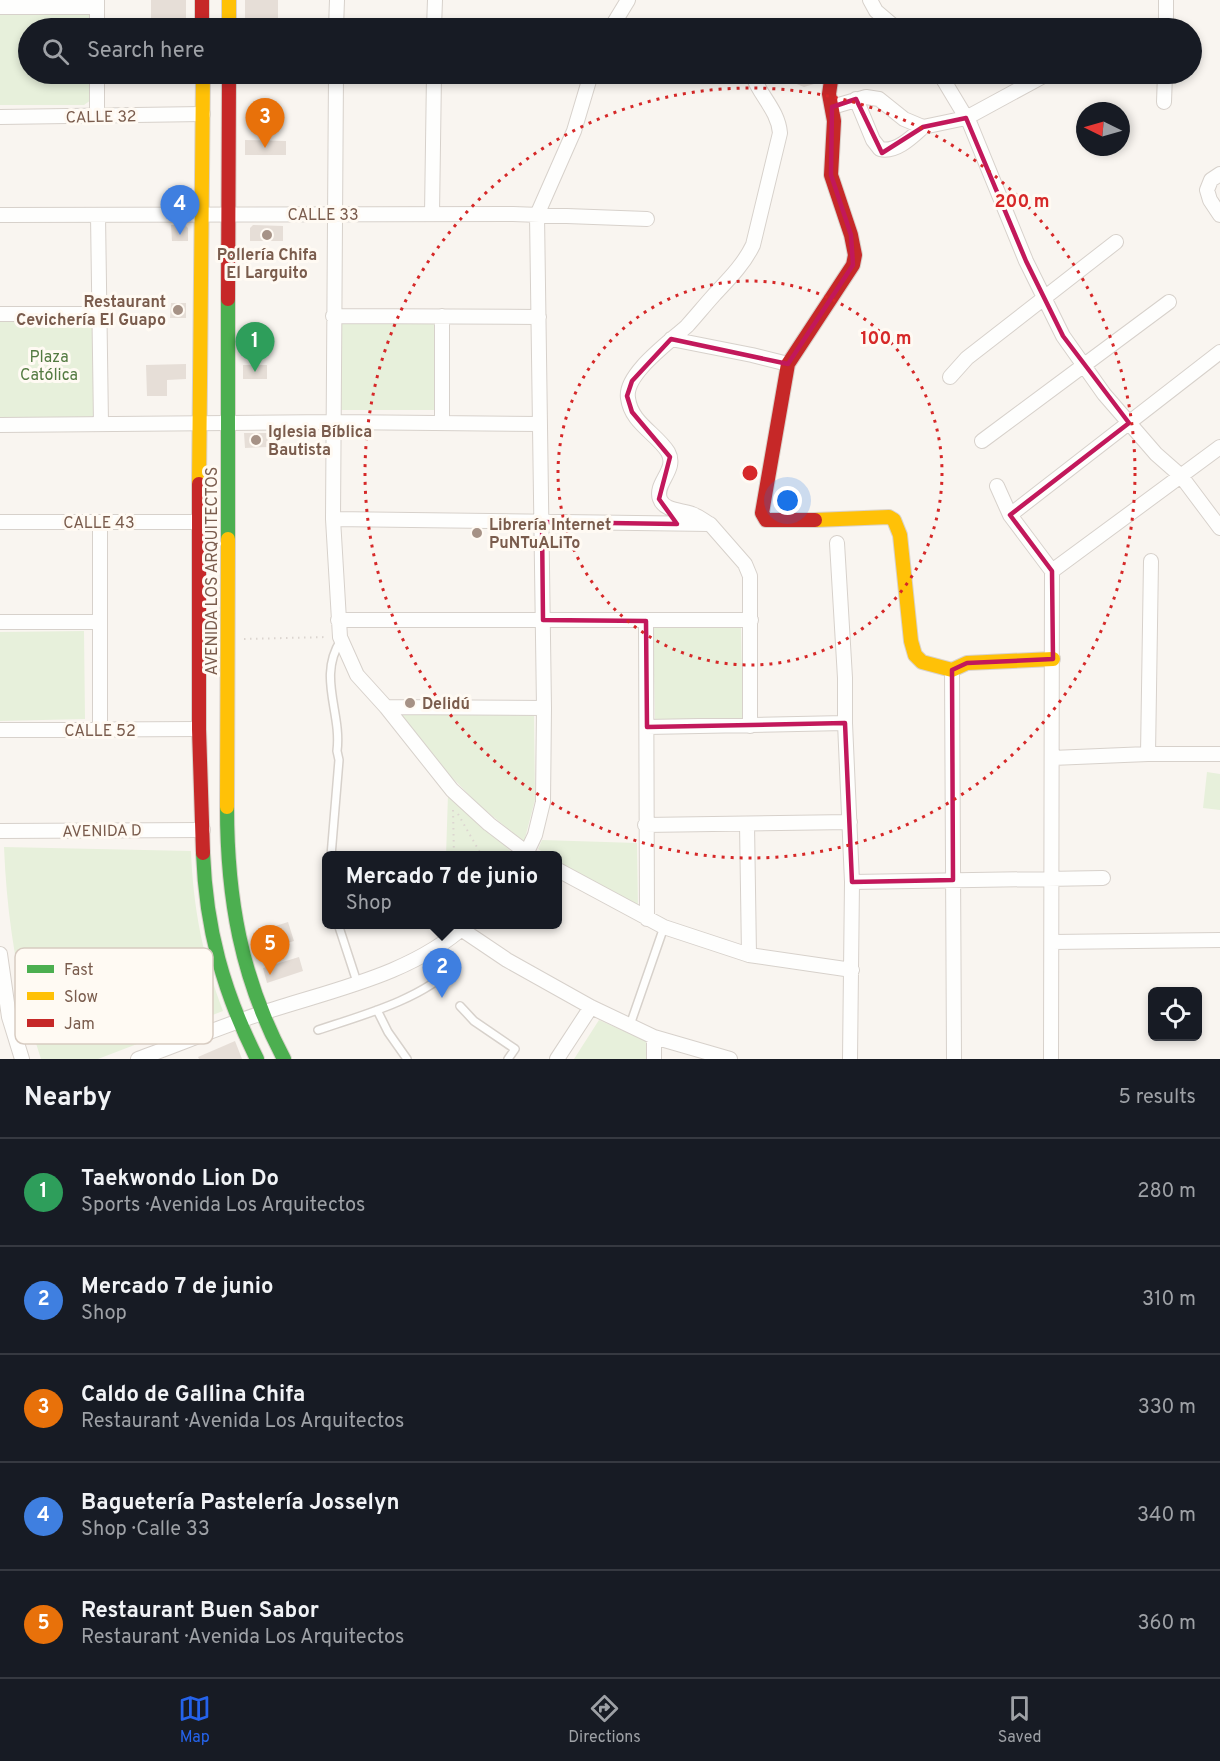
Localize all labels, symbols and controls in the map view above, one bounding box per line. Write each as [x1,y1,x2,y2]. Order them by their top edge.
search box [18,18,1202,84]
icon: search [39,35,72,68]
text: Search here [87,38,205,65]
pin: 3 [246,98,284,148]
north arrow [1076,102,1130,156]
street label: CALLE 32 [65,107,137,129]
pin: 4 [160,186,200,235]
text: 200 m [994,191,1050,214]
street label: CALLE 33 [287,206,359,226]
marker: Pollería Chifa El Larguito [260,228,274,242]
place label: Pollería Chifa El Larguito [217,246,317,284]
place label: Restaurant Cevichería El Guapo [16,293,166,331]
marker: Restaurant Cevichería El Guapo [171,303,185,317]
pin: 1 [236,322,274,372]
text: 100 m [860,328,912,351]
park label: Plaza Católica [20,348,78,386]
place label: Iglesia Bíblica Bautista [268,423,372,461]
marker: Iglesia Bíblica Bautista [249,433,263,447]
centre of rings [740,463,760,483]
street label: AVENIDA LOS ARQUITECTOS [203,467,223,675]
your location [773,486,802,515]
street label: CALLE 43 [63,514,135,534]
place label: Librería Internet PuNTuALiTo [489,516,611,554]
marker: Librería Internet PuNTuALiTo [470,526,484,540]
place label: Delidú [422,695,470,715]
marker: Delidú [403,696,417,710]
street label: CALLE 52 [64,722,136,742]
street label: AVENIDA D [62,821,142,843]
popup [322,851,562,929]
text: Mercado 7 de junio [346,864,538,891]
text: Shop [346,891,392,917]
pin: 5 [250,926,290,975]
legend [15,948,213,1044]
pin: 2 [422,948,462,998]
text: Fast [64,961,94,981]
map controls [1148,987,1202,1041]
button: locate [1148,987,1202,1041]
text: Slow [64,988,98,1008]
text: Jam [64,1015,95,1035]
text: Nearby [24,1082,112,1115]
text: 5 results [1119,1085,1196,1111]
text: Taekwondo Lion Do [81,1166,279,1193]
text: 1 [40,1179,48,1205]
text: 280 m [1137,1179,1196,1205]
text: Sports · Avenida Los Arquitectos [81,1193,365,1219]
text: Mercado 7 de junio [81,1274,273,1301]
text: 2 [37,1287,50,1313]
text: 310 m [1142,1287,1196,1313]
text: Shop [81,1301,127,1327]
text: Caldo de Gallina Chifa [81,1382,305,1409]
text: 3 [38,1395,50,1421]
text: 330 m [1138,1395,1196,1421]
text: Restaurant · Avenida Los Arquitectos [81,1409,404,1435]
text: Baguetería Pastelería Josselyn [81,1490,400,1517]
text: 4 [37,1503,50,1529]
text: 340 m [1137,1503,1196,1529]
text: Shop · Calle 33 [81,1517,210,1543]
text: Restaurant Buen Sabor [81,1598,319,1625]
text: 5 [37,1611,50,1637]
text: 360 m [1138,1611,1196,1637]
text: Restaurant · Avenida Los Arquitectos [81,1625,404,1651]
tab: Map [178,1692,211,1748]
tab: Directions [568,1692,641,1748]
tab: Saved [998,1692,1042,1748]

